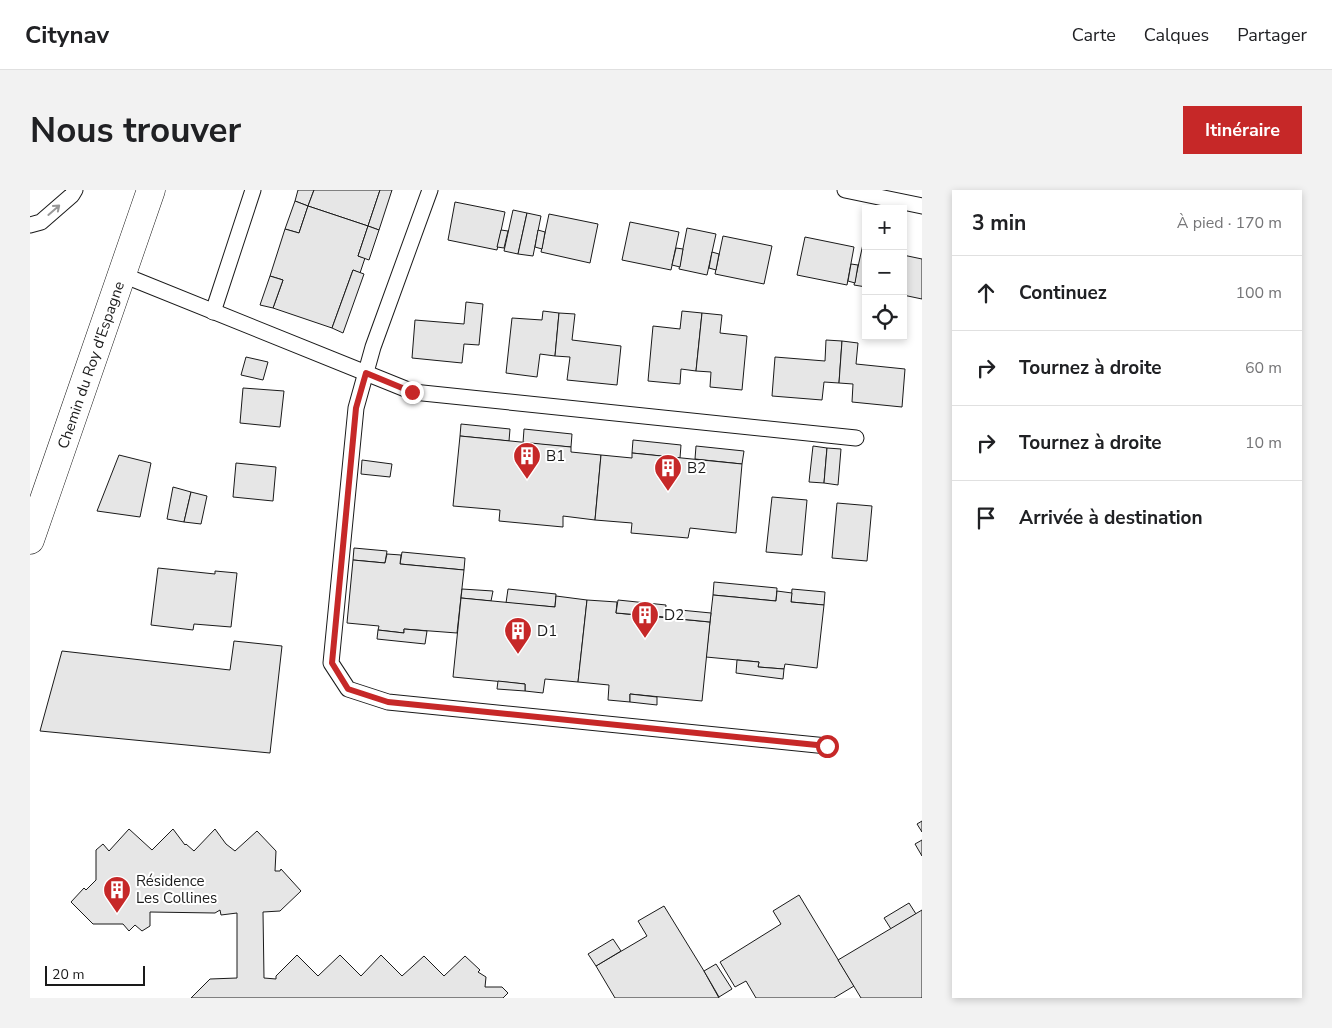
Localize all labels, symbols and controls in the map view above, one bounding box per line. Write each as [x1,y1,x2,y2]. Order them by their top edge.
text: Citynav [25,19,109,51]
text: Carte [1072,23,1116,47]
text: Calques [1144,23,1209,47]
text: Partager [1237,23,1307,47]
button: Itinéraire [1183,106,1302,154]
text: Nous trouver [30,107,241,154]
one-way arrow [48,205,61,216]
map controls [862,205,907,340]
button: + [862,205,907,250]
text: 3 min [972,209,1026,237]
text: À pied · 170 m [1177,212,1282,234]
button: − [862,250,907,295]
street label: Chemin du Roy d'Espagne [53,279,129,451]
icon: ahead [972,279,1000,307]
text: Continuez [1019,280,1107,306]
text: 100 m [1235,282,1282,304]
button: locate [862,295,907,340]
icon: right [972,354,1000,382]
text: Tournez à droite [1019,355,1162,381]
text: 60 m [1245,357,1282,379]
route end [401,381,424,404]
icon: right [972,429,1000,457]
text: Tournez à droite [1019,430,1162,456]
text: 10 m [1245,432,1282,454]
building icon: B1 [512,441,542,480]
place label: B1 [546,446,565,466]
building icon: B2 [653,453,683,492]
place label: B2 [687,458,706,478]
icon: arrive [972,504,1000,532]
text: Arrivée à destination [1019,505,1203,531]
building icon: D2 [630,600,660,639]
place label: D2 [664,605,684,625]
building icon: D1 [503,616,533,655]
place label: D1 [537,621,557,641]
route start [816,735,839,758]
place label: Résidence Les Collines [136,871,217,908]
building icon: Résidence Les Collines [102,875,132,914]
scale bar [45,963,145,986]
text: 20 m [52,965,84,984]

